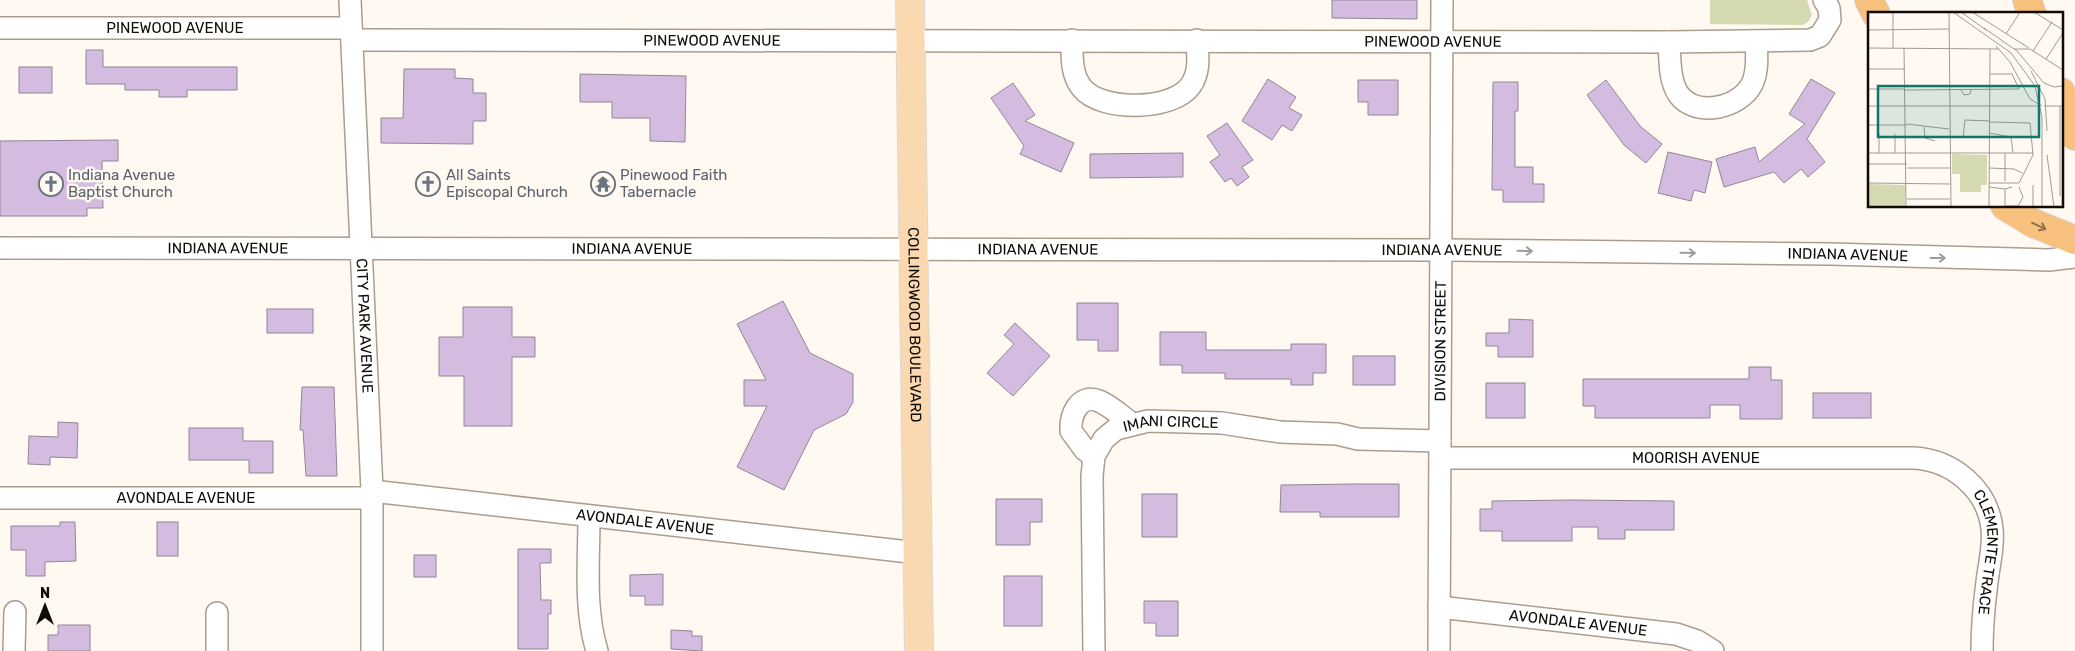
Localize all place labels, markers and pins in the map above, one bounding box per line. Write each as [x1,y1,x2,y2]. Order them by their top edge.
place label: Indiana Avenue Baptist Church [68,166,175,201]
place label: All Saints Episcopal Church [446,166,568,201]
place label: Pinewood Faith Tabernacle [620,166,727,201]
church icon: Indiana Avenue Baptist Church [38,171,64,197]
church icon: All Saints Episcopal Church [415,171,441,197]
temple icon: Pinewood Faith Tabernacle [590,171,616,197]

